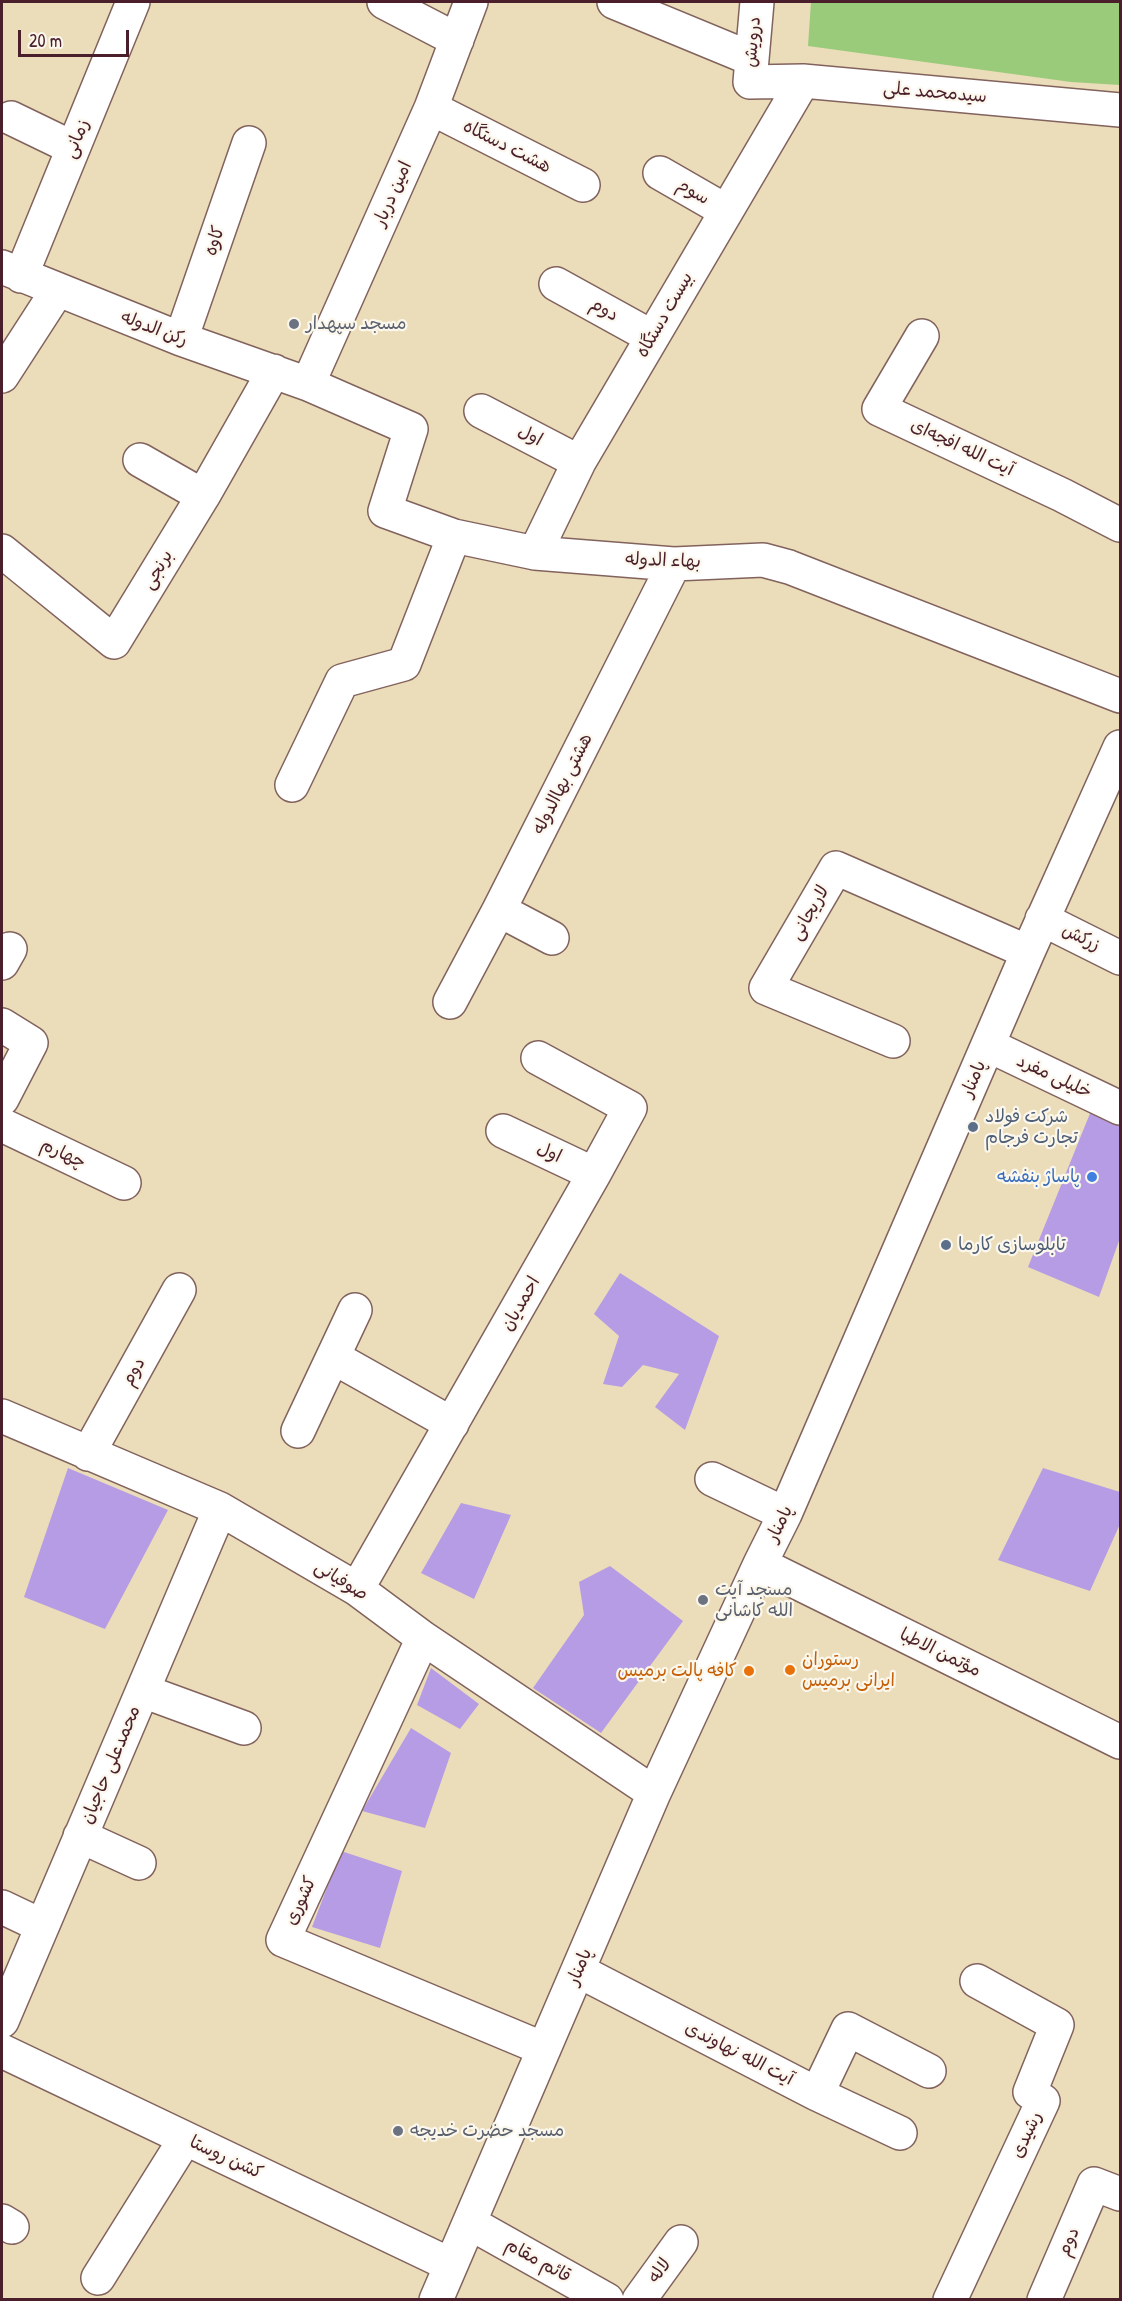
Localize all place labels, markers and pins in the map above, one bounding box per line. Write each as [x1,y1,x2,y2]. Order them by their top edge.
place label: مسجد سپهدار [306,313,407,335]
marker: مسجد سپهدار [287,317,301,331]
place label: شرکت فولاد تجارت فرجام [985,1106,1078,1148]
marker: شرکت فولاد تجارت فرجام [966,1120,980,1134]
place label: پاساژ بنفشه [997,1166,1080,1188]
marker: پاساژ بنفشه [1085,1170,1099,1184]
place label: تابلوسازی کارما [958,1234,1066,1256]
marker: تابلوسازی کارما [939,1238,953,1252]
place label: مسجد آیت الله کاشانی [715,1579,793,1622]
marker: مسجد آیت الله کاشانی [696,1593,710,1607]
place label: رستوران ایرانی برمیس [802,1649,895,1692]
place label: کافه پالت برمیس [618,1660,737,1682]
marker: رستوران ایرانی برمیس [783,1663,797,1677]
marker: کافه پالت برمیس [742,1664,756,1678]
place label: مسجد حضرت خدیجه [410,2120,564,2142]
marker: مسجد حضرت خدیجه [391,2124,405,2138]

